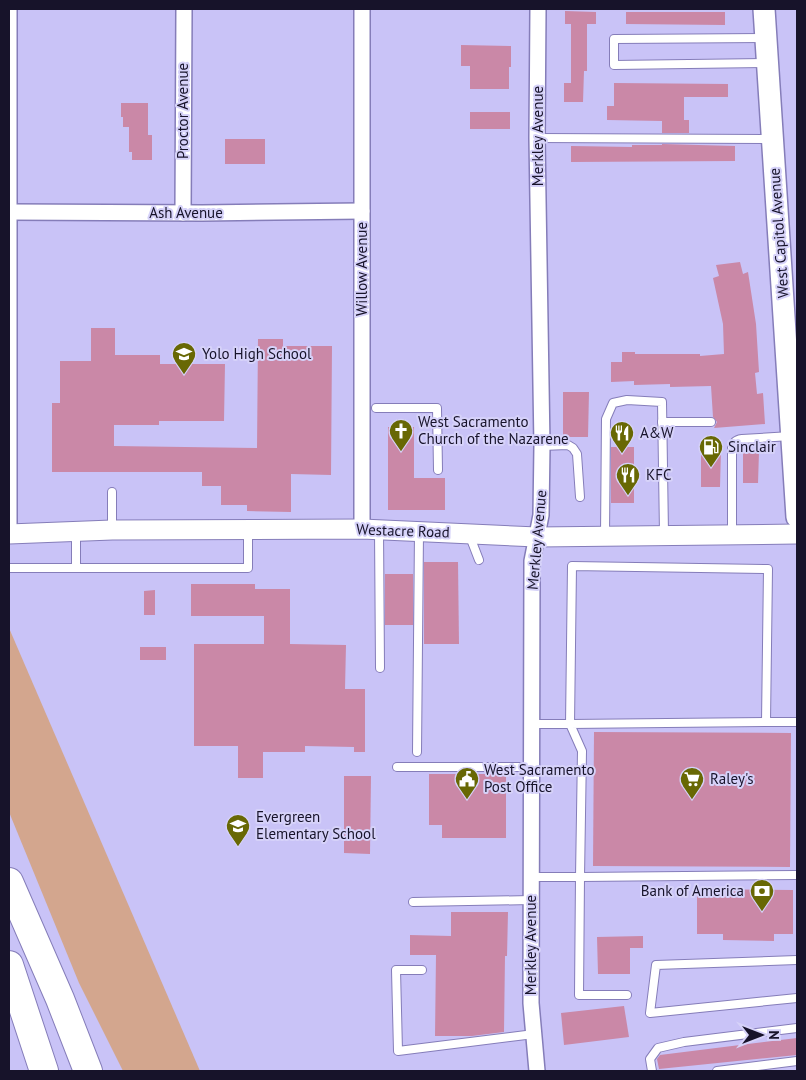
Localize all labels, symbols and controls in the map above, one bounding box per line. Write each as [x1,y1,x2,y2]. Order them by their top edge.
street label: Proctor Avenue [173,63,192,159]
street label: Merkley Avenue [528,86,547,186]
street label: West Capitol Avenue [764,167,793,299]
street label: Ash Avenue [149,203,223,222]
street label: Willow Avenue [352,222,371,316]
school or university icon: Yolo High School [171,341,197,375]
place label: Yolo High School [202,344,312,363]
place label: West Sacramento Church of the Nazarene [418,412,569,448]
church icon: West Sacramento Church of the Nazarene [388,418,414,452]
restaurant icon: A&W [609,420,635,454]
place label: A&W [640,423,674,442]
fuel station icon: Sinclair [698,434,724,468]
place label: Sinclair [728,437,776,456]
restaurant icon: KFC [615,462,641,496]
place label: KFC [646,465,671,484]
street label: Merkley Avenue [523,489,550,591]
street label: Westacre Road [356,519,450,542]
place label: West Sacramento Post Office [484,760,595,796]
public building icon: West Sacramento Post Office [454,766,480,800]
supermarket icon: Raley's [679,766,705,800]
place label: Raley's [710,769,754,788]
place label: Evergreen Elementary School [256,807,376,843]
school or university icon: Evergreen Elementary School [225,813,251,847]
bank icon: Bank of America [749,878,775,912]
place label: Bank of America [641,881,744,900]
street label: Merkley Avenue [521,895,540,995]
north arrow [736,1010,786,1060]
text: N [765,1030,783,1040]

